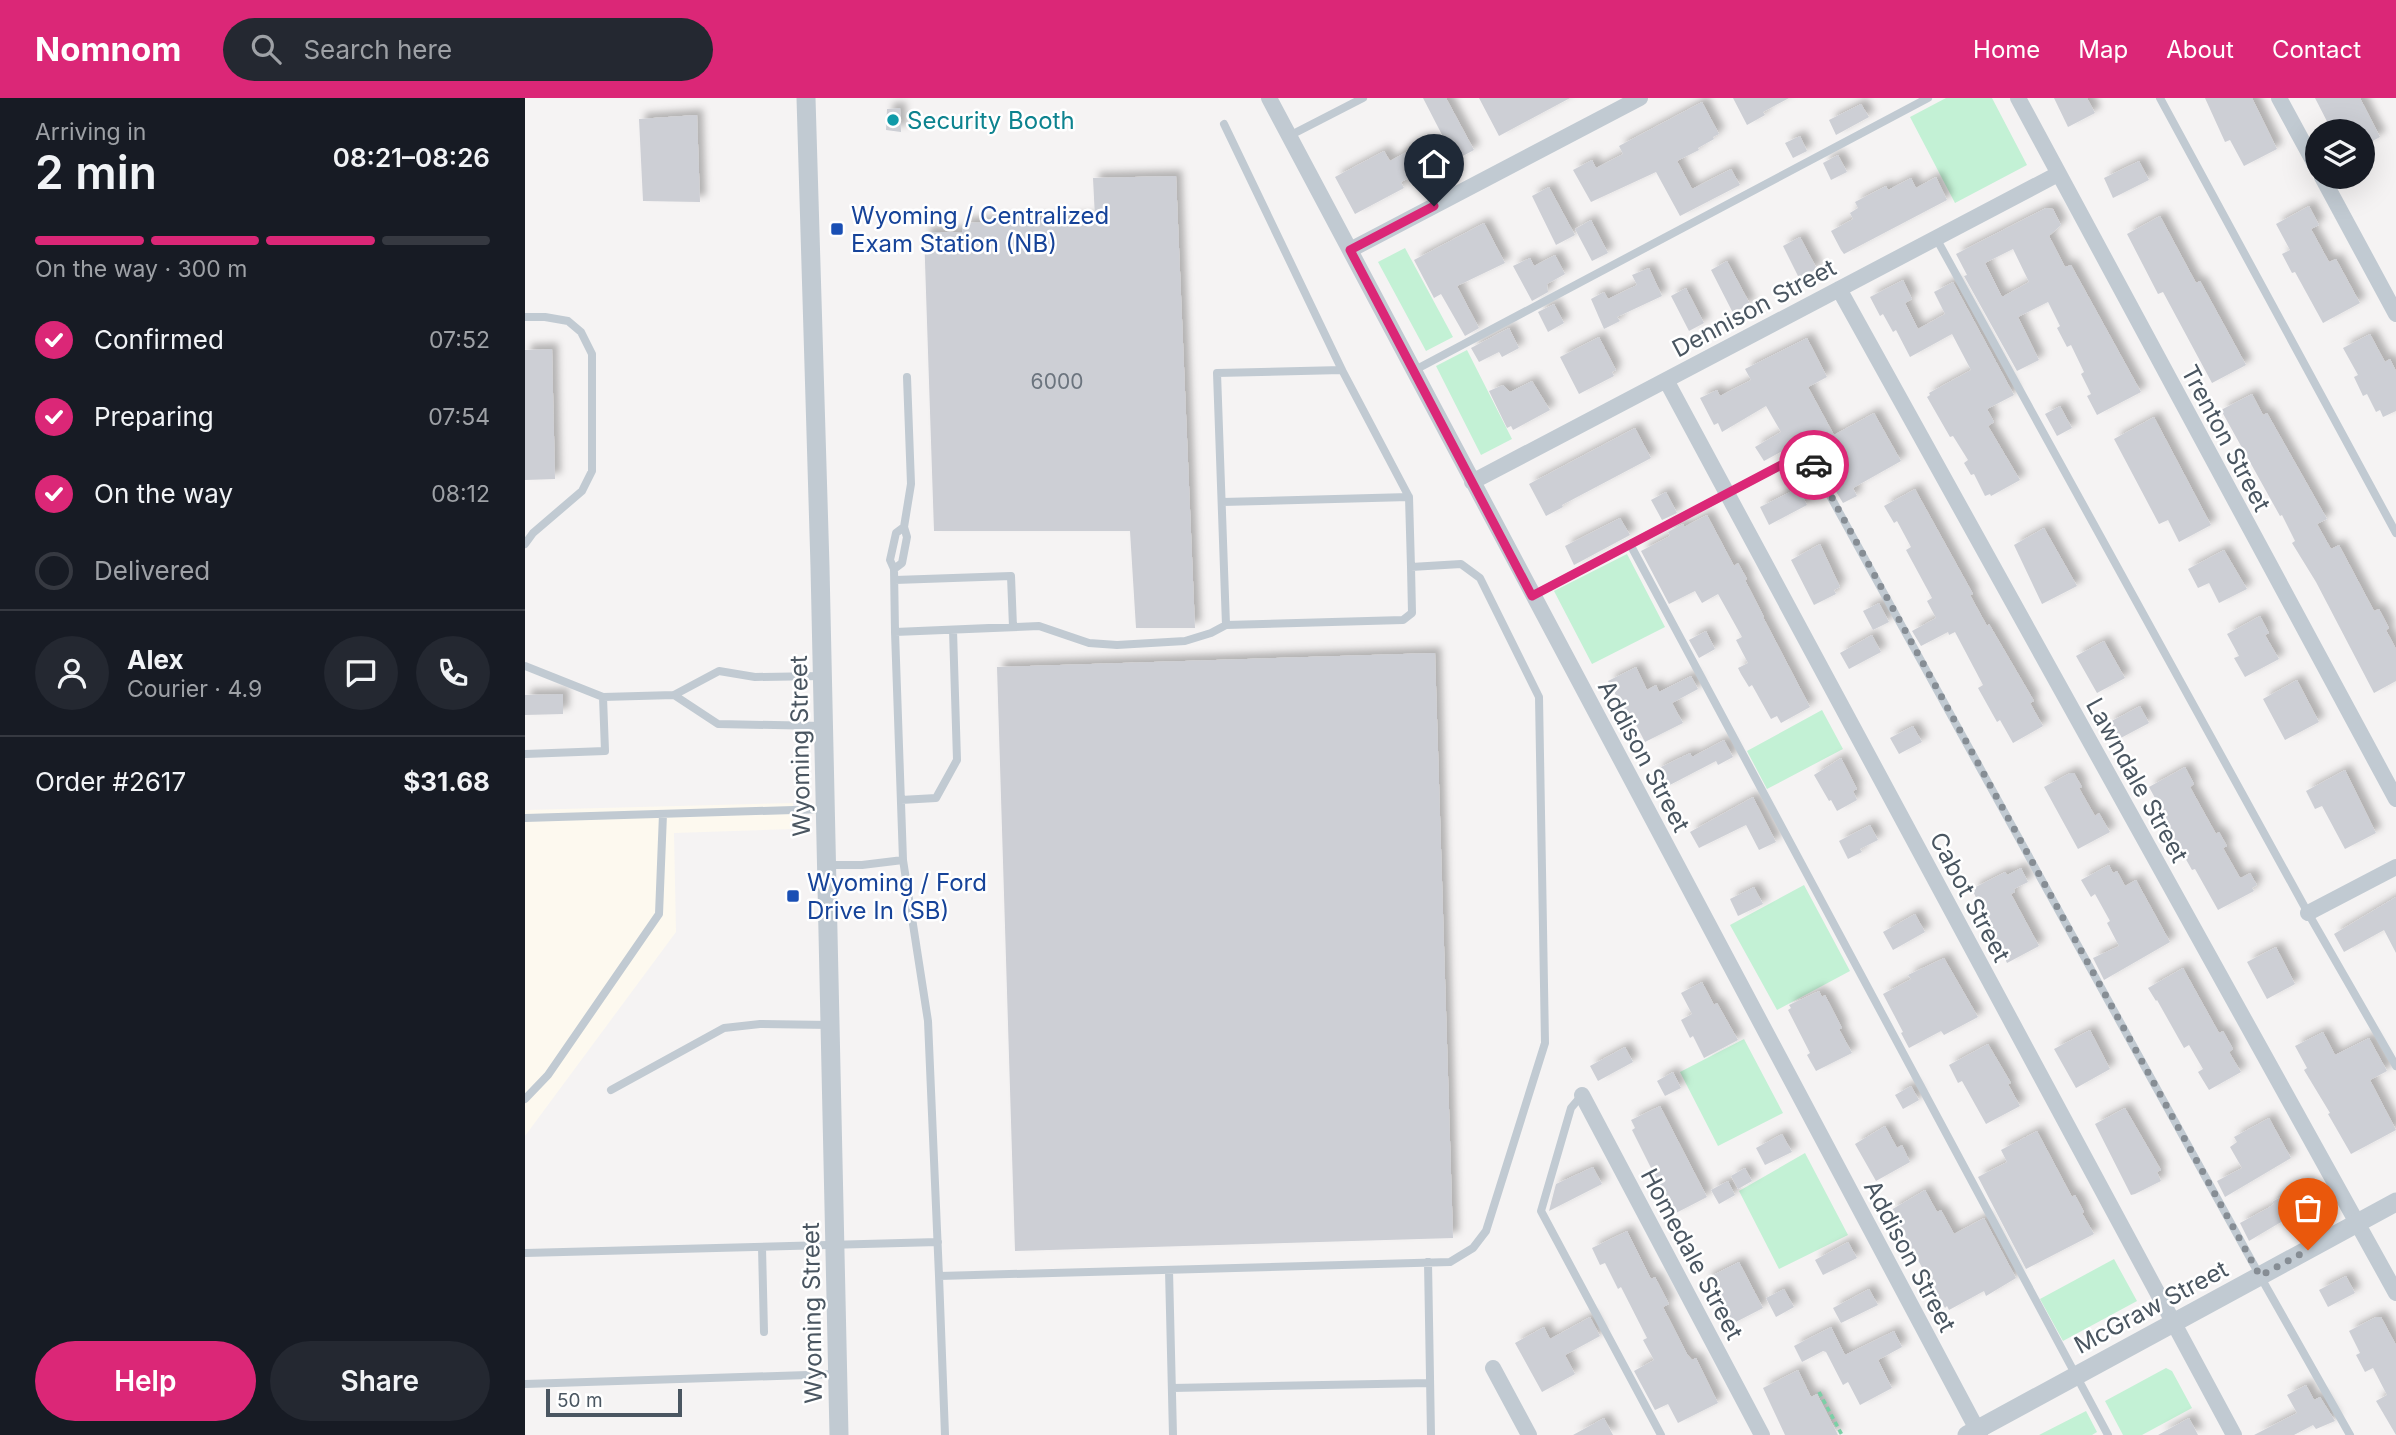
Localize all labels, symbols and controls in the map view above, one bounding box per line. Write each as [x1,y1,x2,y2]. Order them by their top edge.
search box [223,18,713,81]
text: Nomnom [35,29,181,69]
icon: search [247,30,285,68]
text: Search here [303,34,452,65]
text: Home [1973,35,2040,64]
text: Map [2078,35,2128,64]
text: About [2166,35,2234,64]
text: Contact [2272,35,2361,64]
place label: Security Booth [907,106,1075,135]
marker: Security Booth [885,112,901,128]
text: Arriving in [35,118,146,146]
map controls [2305,119,2375,189]
button: layers [2305,119,2375,189]
pin [1404,134,1464,206]
text: 08:21–08:26 [333,142,490,173]
text: 2 min [35,144,157,200]
icon: home [1415,145,1453,183]
place label: Wyoming / Centralized Exam Station (NB) [851,201,1109,258]
marker: Wyoming / Centralized Exam Station (NB) [829,221,845,237]
street label: Dennison Street [1667,253,1841,363]
text: On the way · 300 m [35,255,247,283]
icon: check [35,321,73,359]
text: Confirmed [94,324,224,355]
text: 07:52 [429,326,490,354]
street label: Trenton Street [2175,360,2277,516]
house number: 6000 [1031,369,1083,394]
icon: check [35,398,73,436]
text: Preparing [94,401,214,432]
text: 07:54 [428,403,490,431]
courier [1779,430,1849,500]
icon: car [1795,446,1833,484]
icon: check [35,475,73,513]
text: On the way [94,478,233,509]
text: 08:12 [431,480,490,508]
text: Delivered [94,555,210,586]
button: person [35,636,109,710]
button: chat [324,636,398,710]
button: phone [416,636,490,710]
text: Alex [127,644,184,675]
street label: Wyoming Street [784,655,816,837]
text: Courier · 4.9 [127,675,262,703]
street label: Addison Street [1592,675,1696,837]
street label: Lawndale Street [2080,693,2194,867]
text: Order #2617 [35,766,186,797]
text: $31.68 [403,766,490,797]
street label: Cabot Street [1924,827,2016,967]
place label: Wyoming / Ford Drive In (SB) [807,868,987,925]
marker: Wyoming / Ford Drive In (SB) [785,888,801,904]
street label: Homedale Street [1635,1163,1749,1345]
street label: Addison Street [1858,1175,1962,1337]
pin [2278,1178,2338,1250]
icon: bag [2289,1189,2327,1227]
street label: Wyoming Street [796,1222,828,1404]
street label: McGraw Street [2069,1254,2233,1360]
button: Help [35,1341,256,1421]
button: Share [270,1341,490,1421]
scale bar [546,1386,683,1418]
text: 50 m [557,1389,603,1412]

